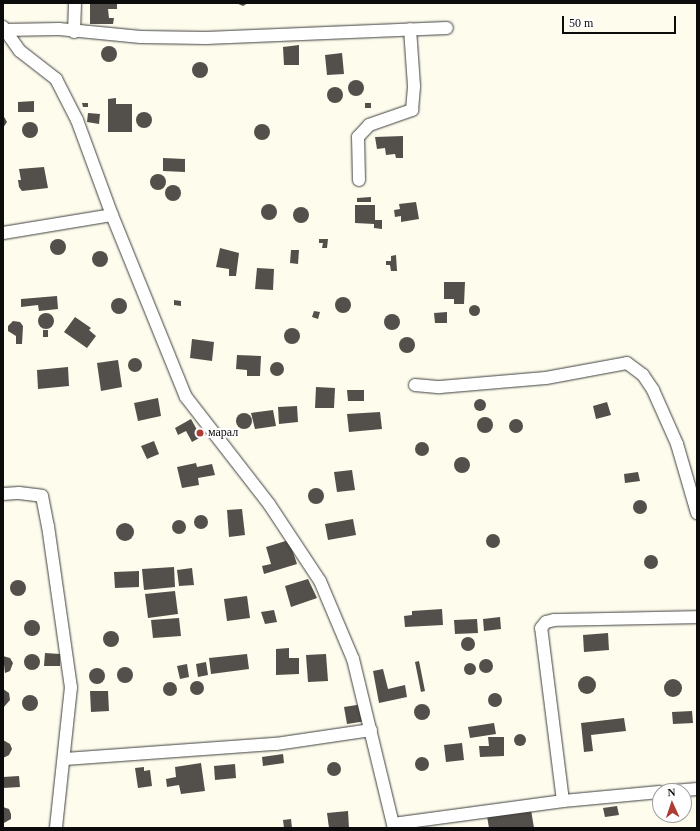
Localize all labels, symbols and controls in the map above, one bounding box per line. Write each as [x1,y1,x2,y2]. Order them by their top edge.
scale bar [564,8,678,34]
text: 50 m [569,16,593,30]
place label: марал [208,426,238,440]
marker: марал [195,428,205,438]
north arrow [652,783,692,823]
text: N [667,786,676,798]

